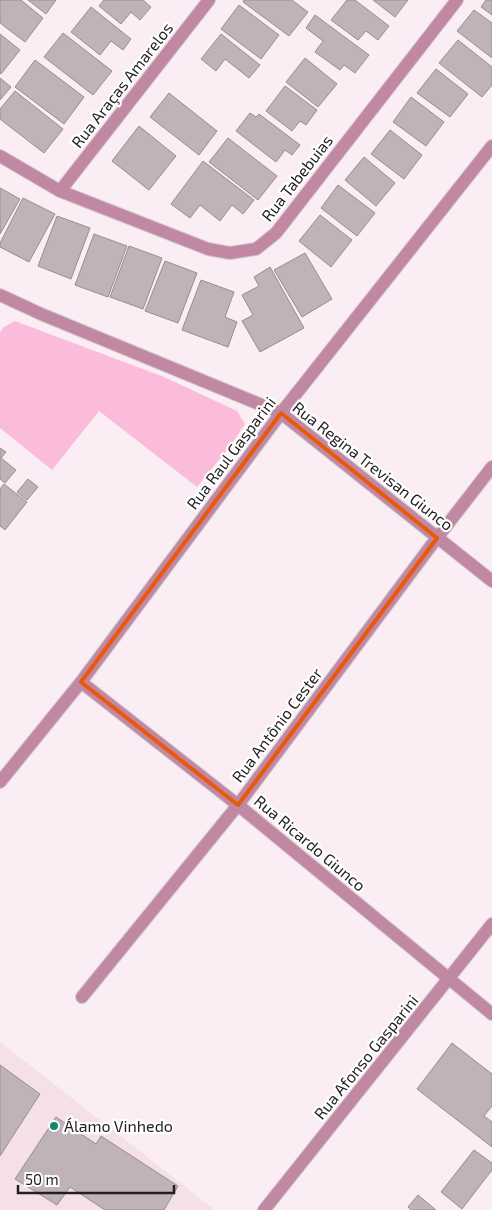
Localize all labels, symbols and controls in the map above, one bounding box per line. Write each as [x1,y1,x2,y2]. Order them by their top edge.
street label: Rua Araças Amarelos [67,18,177,152]
street label: Rua Tabebuias [257,131,336,225]
street label: Rua Raul Gasparini [182,393,279,513]
street label: Rua Regina Trevisan Giunco [289,397,457,534]
street label: Rua Antônio Cester [227,663,326,786]
street label: Rua Ricardo Giunco [251,791,370,895]
street label: Rua Afonso Gasparini [310,991,422,1123]
place label: Álamo Vinhedo [64,1116,173,1135]
marker: Álamo Vinhedo [48,1120,60,1132]
scale bar [18,1162,174,1194]
text: 50 m [25,1170,59,1188]

